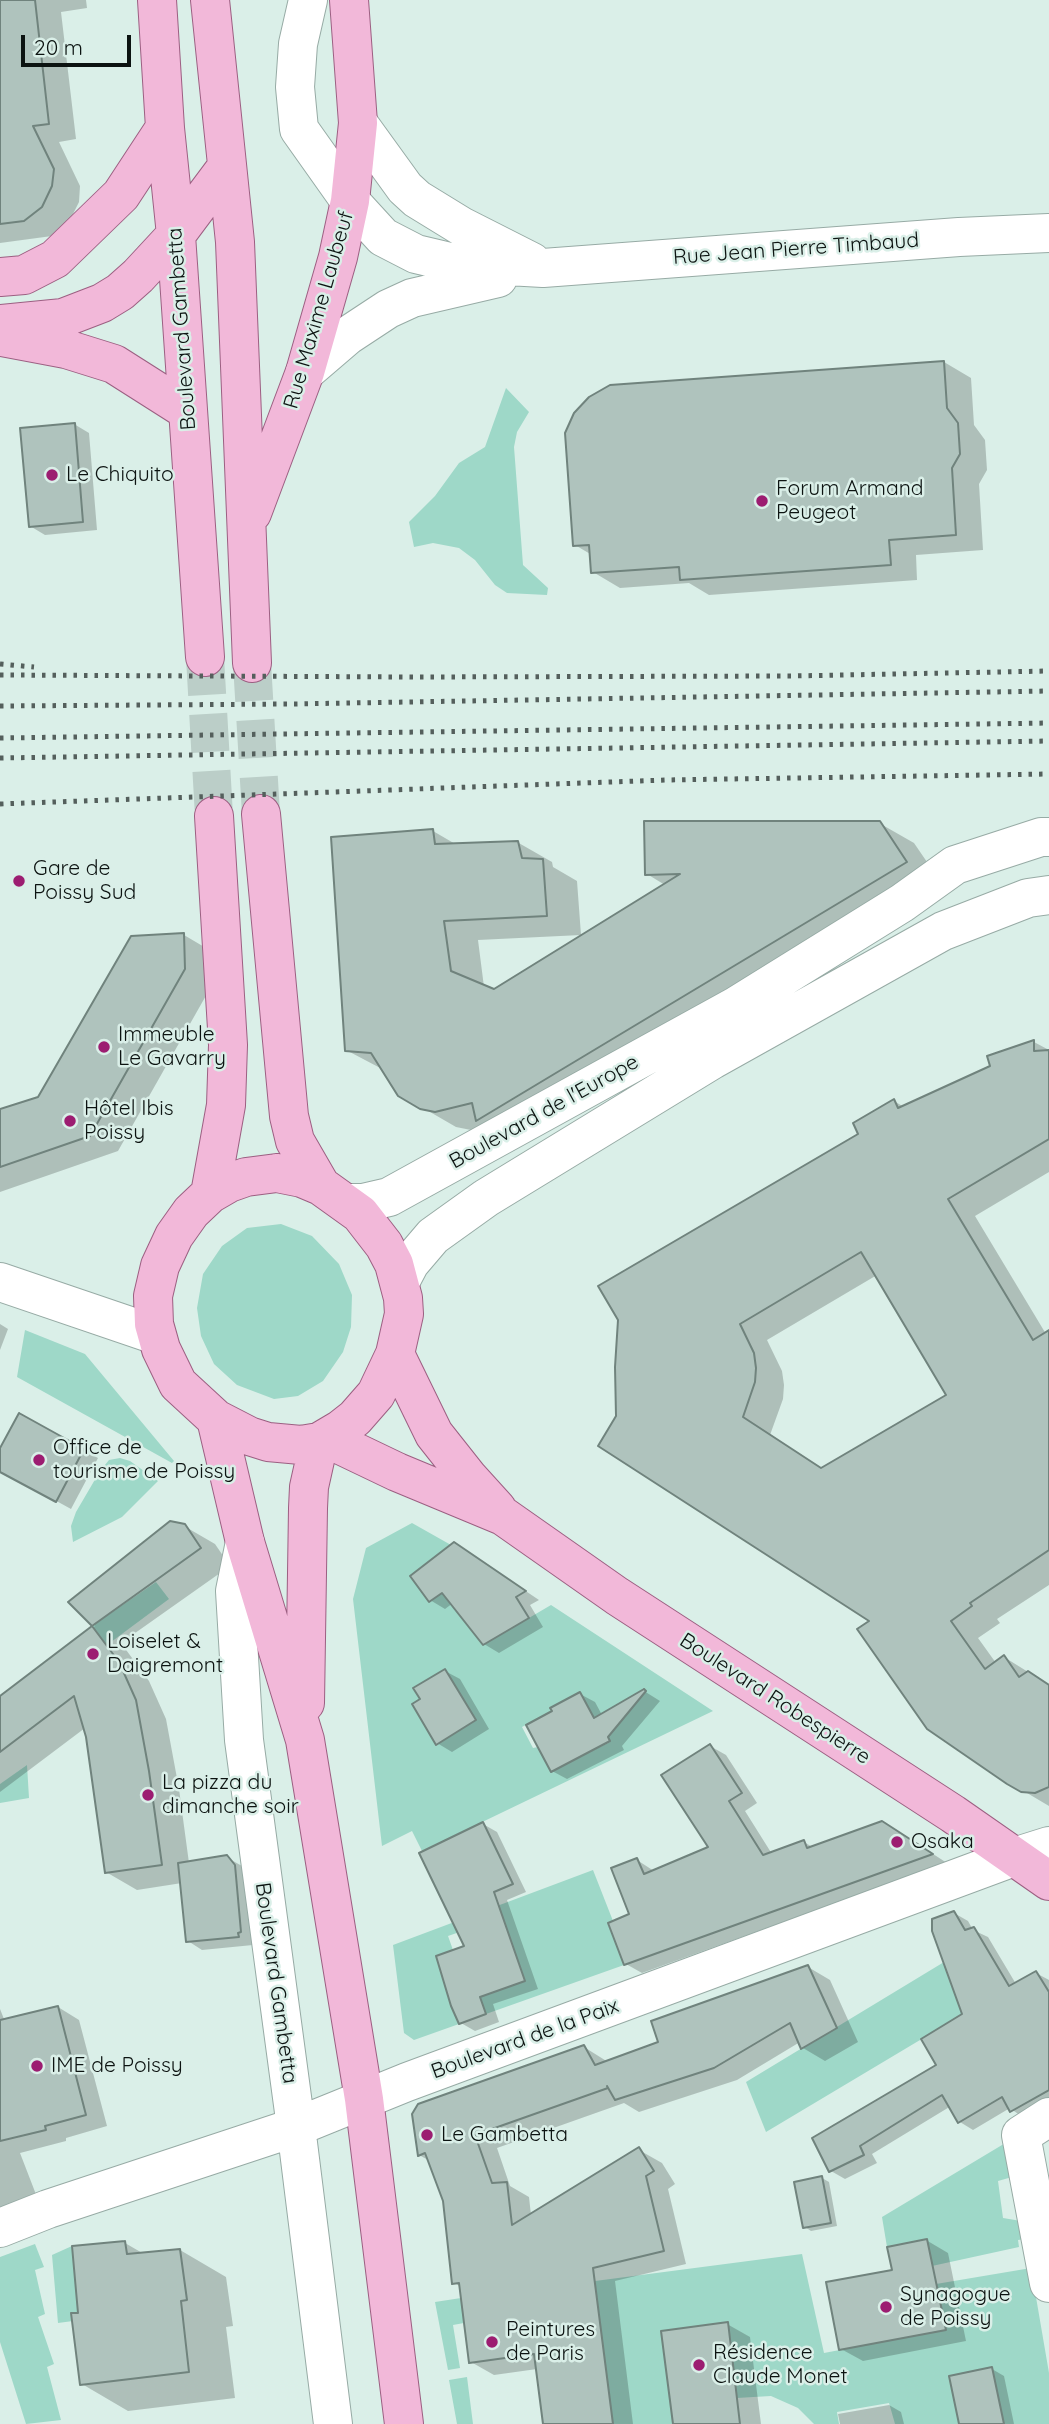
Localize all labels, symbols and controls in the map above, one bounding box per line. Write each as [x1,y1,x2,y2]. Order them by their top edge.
scale bar [24,21,135,65]
text: 20 m [34,34,83,60]
street label: Rue Maxime Laubeuf [279,208,359,412]
street label: Boulevard Gambetta [162,227,202,431]
street label: Rue Jean Pierre Timbaud [672,228,920,270]
place label: Le Chiquito [66,462,174,488]
marker: Le Chiquito [44,467,60,483]
place label: Forum Armand Peugeot [776,476,924,526]
marker: Forum Armand Peugeot [754,493,770,509]
place label: Gare de Poissy Sud [33,856,136,906]
marker: Gare de Poissy Sud [11,873,27,889]
place label: Immeuble Le Gavarry [118,1022,226,1072]
marker: Immeuble Le Gavarry [96,1039,112,1055]
street label: Boulevard de l'Europe [445,1050,643,1174]
place label: Hôtel Ibis Poissy [84,1096,174,1146]
marker: Hôtel Ibis Poissy [62,1113,78,1129]
place label: Office de tourisme de Poissy [53,1435,235,1485]
marker: Office de tourisme de Poissy [31,1452,47,1468]
street label: Boulevard Robespierre [675,1628,875,1770]
place label: Loiselet & Daigremont [107,1629,223,1679]
marker: Loiselet & Daigremont [85,1646,101,1662]
place label: La pizza du dimanche soir [162,1770,299,1820]
marker: La pizza du dimanche soir [140,1787,156,1803]
place label: Osaka [911,1829,974,1855]
marker: Osaka [889,1834,905,1850]
street label: Boulevard Gambetta [249,1881,303,2085]
street label: Boulevard de la Paix [428,1993,622,2085]
place label: IME de Poissy [51,2053,183,2079]
marker: IME de Poissy [29,2058,45,2074]
place label: Le Gambetta [441,2122,568,2148]
marker: Le Gambetta [419,2127,435,2143]
place label: Synagogue de Poissy [900,2282,1011,2332]
marker: Synagogue de Poissy [878,2299,894,2315]
place label: Peintures de Paris [506,2317,595,2367]
marker: Peintures de Paris [484,2334,500,2350]
place label: Résidence Claude Monet [713,2340,848,2390]
marker: Résidence Claude Monet [691,2357,707,2373]

